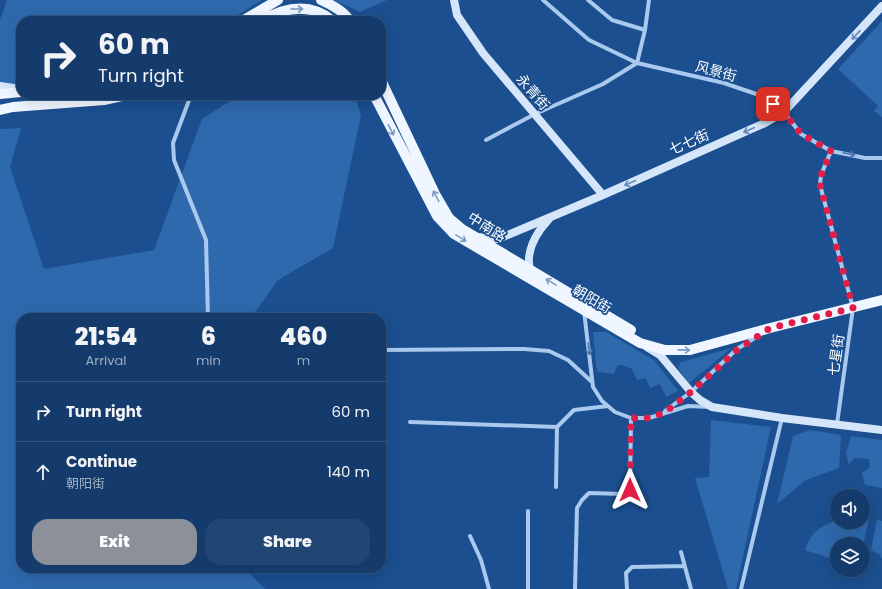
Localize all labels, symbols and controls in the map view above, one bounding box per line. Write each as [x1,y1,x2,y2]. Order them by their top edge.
one-way arrow [290,5,303,13]
text: 60 m [98,25,170,64]
one-way arrow [851,30,860,40]
icon: right [32,32,84,84]
street label: 风景街 [693,56,739,86]
text: Turn right [98,63,184,88]
street label: 永青街 [512,70,554,114]
pin [756,87,790,121]
icon: arrive [762,93,784,115]
one-way arrow [388,124,396,136]
street label: 七七街 [666,124,712,160]
one-way arrow [743,126,755,134]
one-way arrow [842,151,855,159]
one-way arrow [625,180,637,187]
one-way arrow [432,190,439,202]
street label: 中南路 [464,207,510,247]
one-way arrow [455,234,466,242]
one-way arrow [545,277,557,285]
street label: 朝阳街 [569,280,615,318]
text: 21:54 [75,320,137,353]
text: 6 [201,320,216,353]
text: 460 [280,320,327,353]
street label: 七星街 [823,333,849,377]
one-way arrow [585,342,592,355]
one-way arrow [677,346,690,354]
text: Arrival [86,351,126,370]
text: min [196,351,221,370]
text: m [297,351,310,370]
icon: right [32,401,54,423]
text: Turn right [66,401,142,422]
text: 60 m [332,401,370,422]
text: Continue [66,451,137,472]
icon: ahead [32,461,54,483]
text: 140 m [327,461,370,482]
position arrow [609,469,651,511]
text: 朝阳街 [66,474,105,493]
map controls [830,489,870,577]
button: sound [830,489,870,529]
button: Exit [32,519,197,565]
button: Share [205,519,370,565]
button: layers [830,537,870,577]

